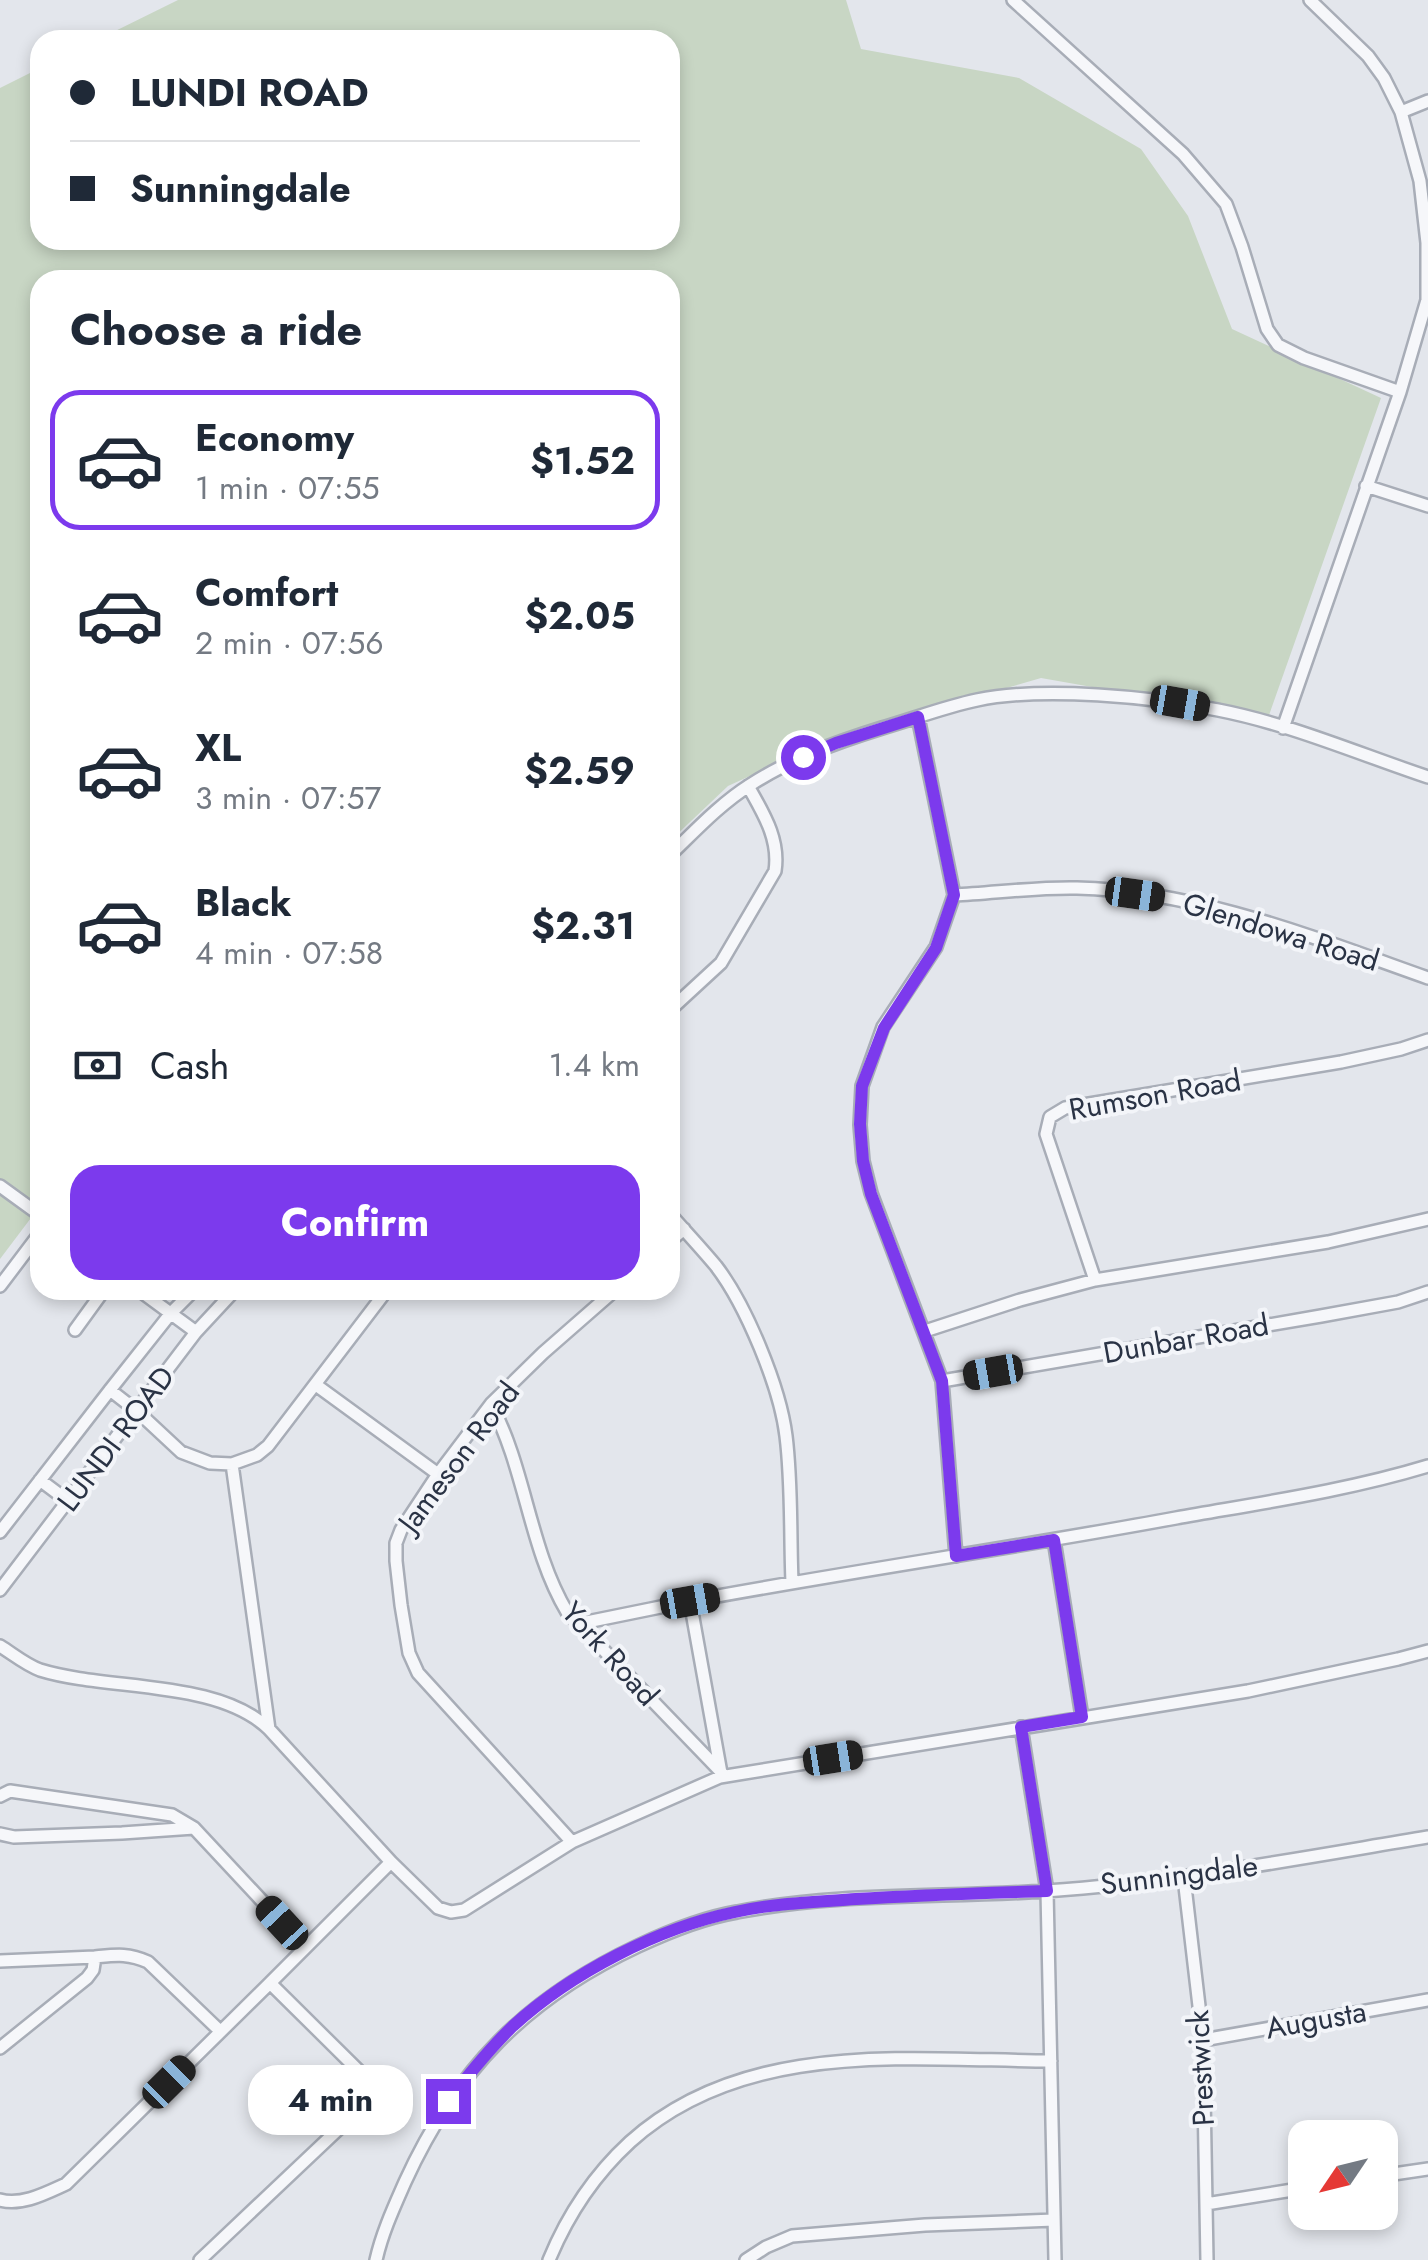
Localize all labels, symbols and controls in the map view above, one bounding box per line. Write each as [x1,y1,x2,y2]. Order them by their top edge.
text: LUNDI ROAD [130,65,369,120]
text: Sunningdale [130,161,351,216]
text: Choose a ride [70,297,362,362]
text: Economy [195,410,354,465]
icon: car [75,415,165,505]
text: $1.52 [530,433,635,488]
text: 1 min · 07:55 [195,465,380,511]
text: Comfort [195,565,338,620]
icon: car [75,570,165,660]
text: $2.05 [525,588,635,643]
text: 2 min · 07:56 [195,620,384,666]
car [1148,683,1212,723]
text: XL [195,720,241,775]
icon: car [75,725,165,815]
route start [781,735,826,780]
text: $2.59 [524,743,635,798]
text: 3 min · 07:57 [195,775,381,821]
text: Black [195,875,292,930]
car [1103,875,1167,913]
icon: car [75,880,165,970]
street label: Glendowa Road [1178,881,1384,982]
text: $2.31 [531,898,635,953]
text: 4 min · 07:58 [195,930,383,976]
icon: cash [70,1038,125,1093]
text: Cash [150,1038,230,1093]
text: 1.4 km [549,1042,640,1088]
street label: Rumson Road [1066,1058,1244,1131]
button: Confirm [70,1165,640,1280]
street label: Dunbar Road [1100,1303,1272,1374]
car [961,1352,1025,1392]
street label: LUNDI ROAD [47,1357,185,1520]
street label: Jameson Road [385,1373,529,1544]
car [658,1581,722,1621]
street label: York Road [552,1592,669,1715]
car [801,1738,865,1778]
street label: Sunningdale [1098,1844,1260,1905]
car [251,1891,313,1955]
street label: Augusta [1262,1990,1370,2049]
street label: Prestwick [1176,2008,1225,2127]
car [137,2050,201,2114]
callout: 4 min [248,2066,413,2136]
text: 4 min [288,2077,373,2123]
route end [426,2079,471,2124]
north arrow [1288,2120,1398,2230]
map controls [1288,2120,1398,2230]

